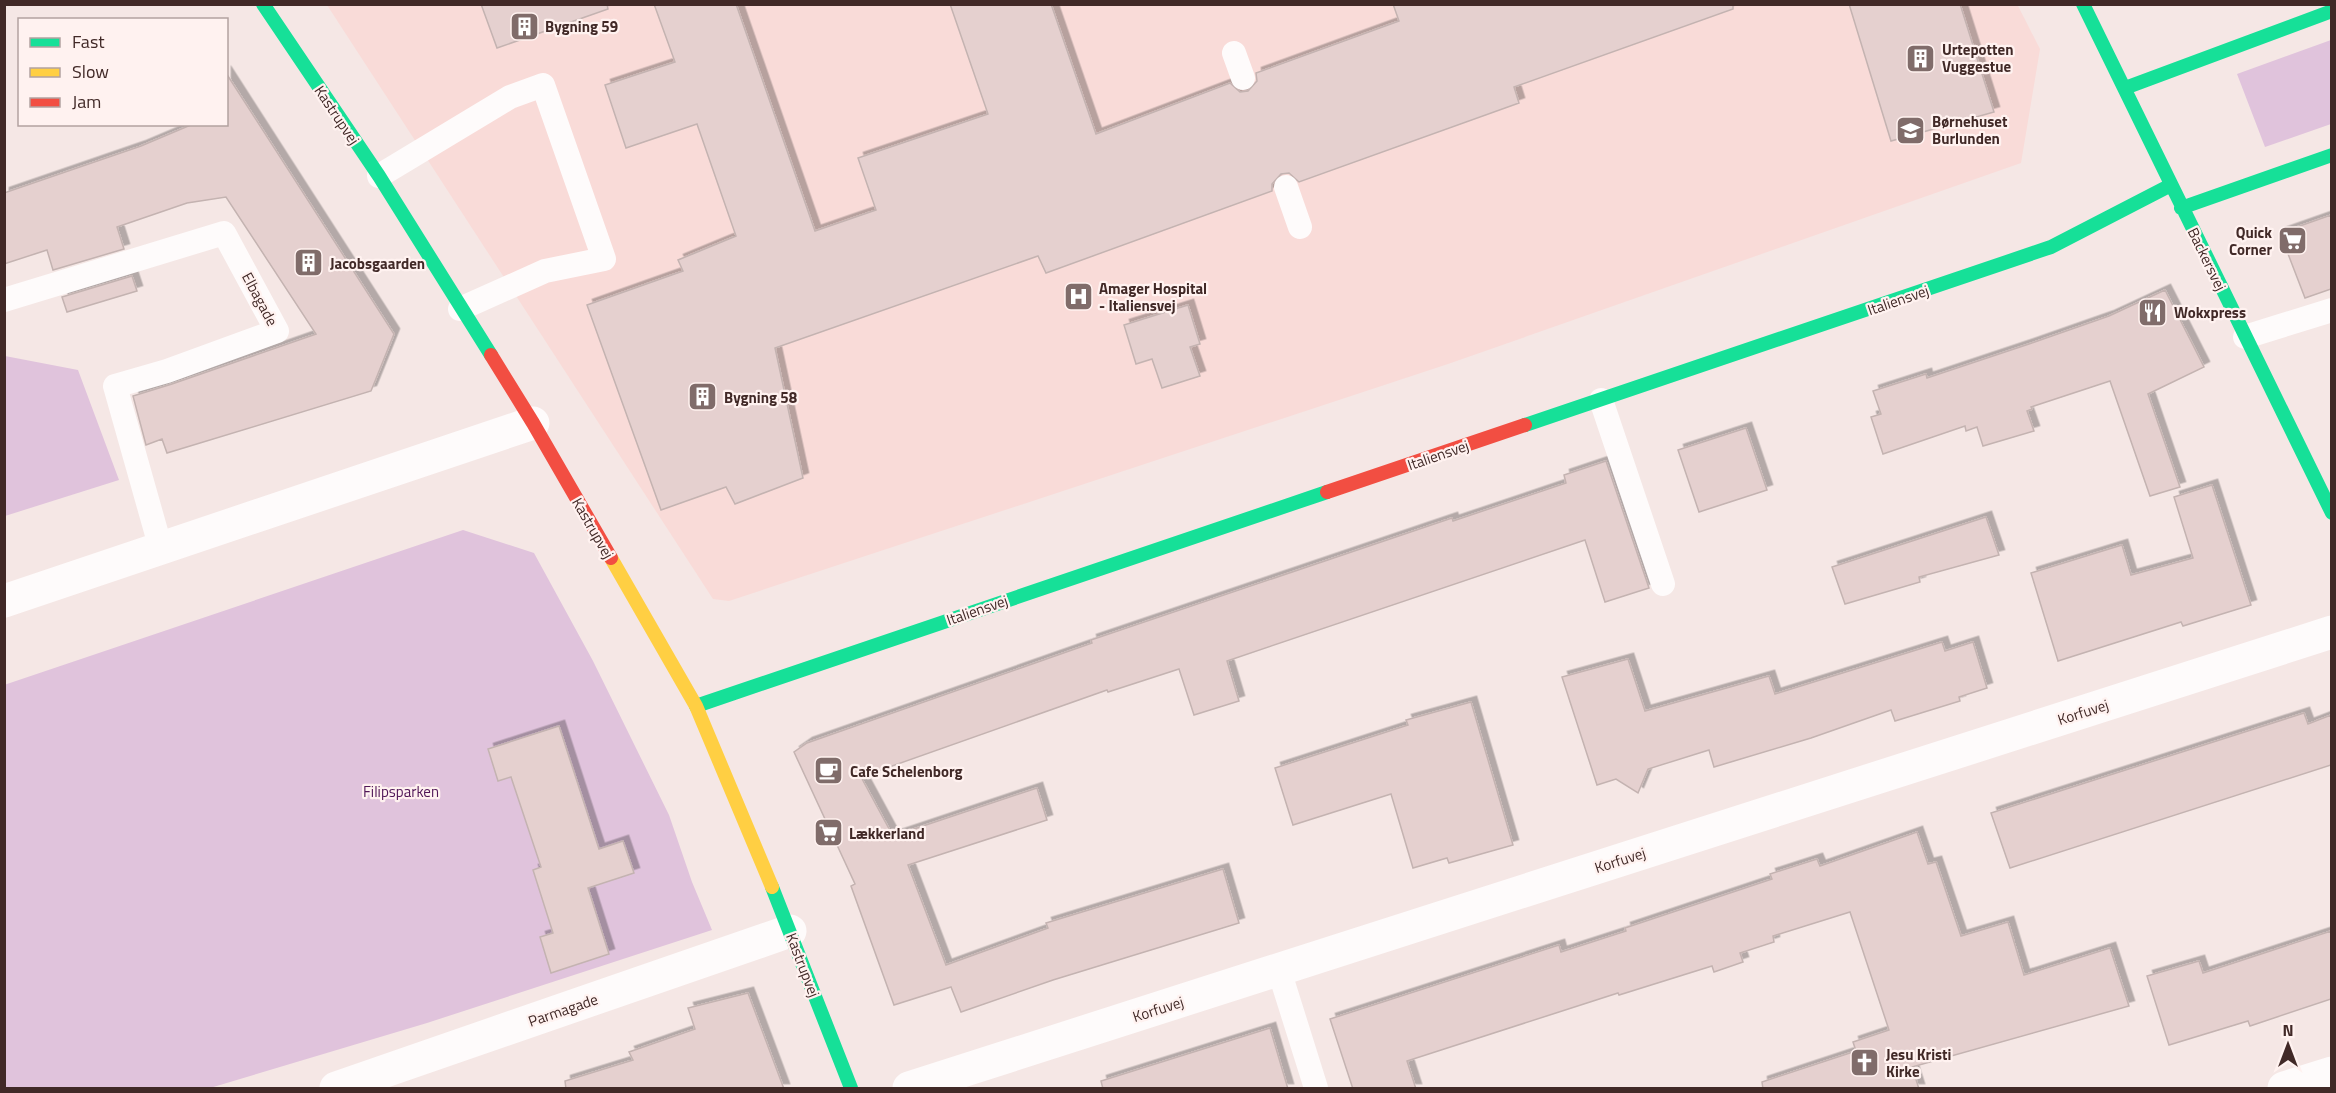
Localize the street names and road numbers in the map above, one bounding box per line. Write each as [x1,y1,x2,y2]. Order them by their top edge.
street label: Kastrupvej [309,81,365,149]
street label: Backersvej [2182,223,2232,295]
street label: Elbagade [236,268,284,330]
street label: Italiensvej [1864,279,1932,321]
street label: Italiensvej [1404,434,1472,476]
street label: Kastrupvej [566,493,620,563]
street label: Italiensvej [943,589,1011,631]
street label: Korfuvej [2055,693,2111,731]
street label: Korfuvej [1592,841,1648,879]
street label: Kastrupvej [780,930,826,1000]
street label: Parmagade [525,987,601,1033]
street label: Korfuvej [1130,990,1186,1028]

